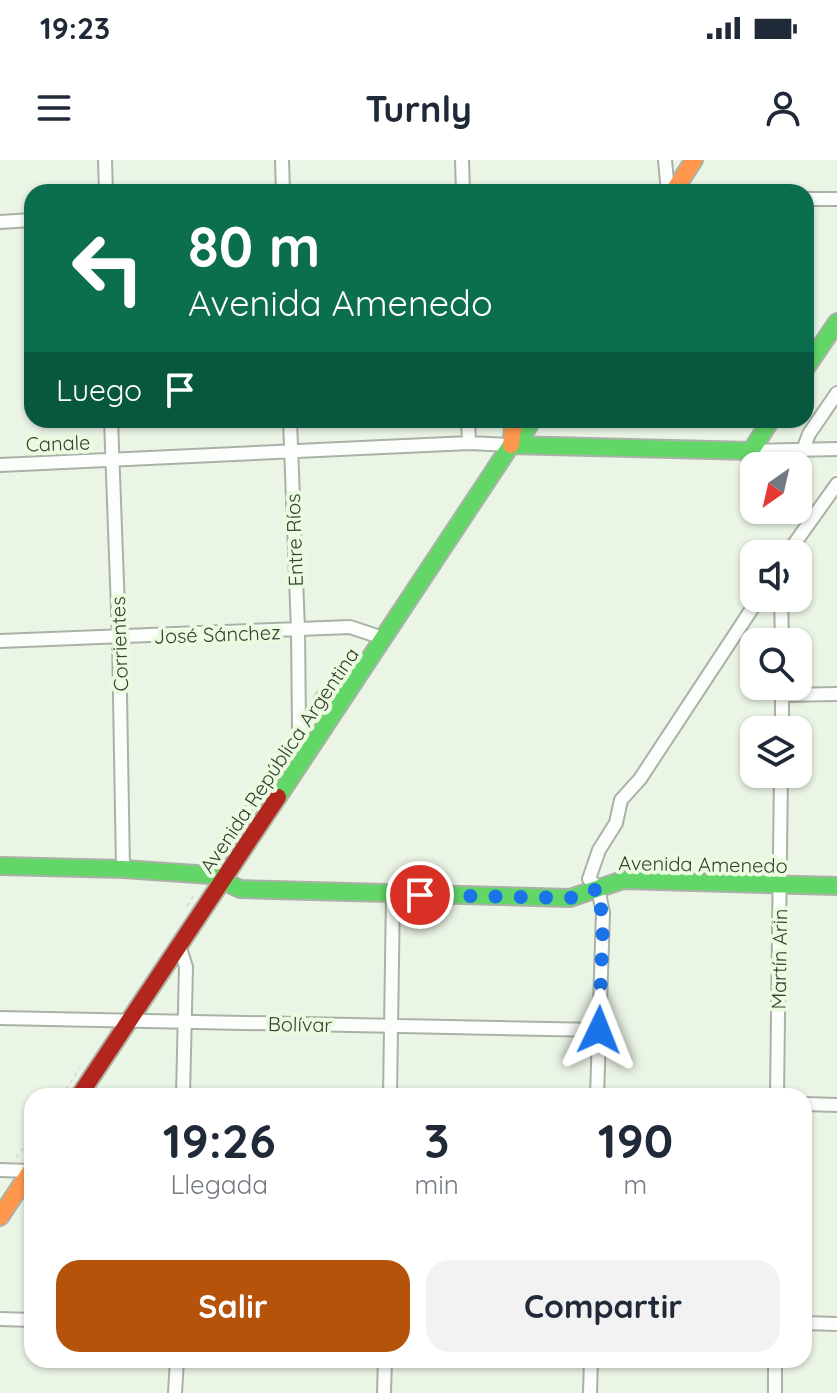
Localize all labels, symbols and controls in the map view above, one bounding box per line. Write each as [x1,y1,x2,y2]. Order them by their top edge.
text: 19:23 [40,9,110,47]
icon: menu [32,86,76,130]
text: Turnly [365,86,472,131]
icon: person [761,86,805,130]
text: 80 m [188,211,320,281]
icon: left [56,216,160,320]
text: Avenida Amenedo [188,280,493,325]
icon: arrive [158,368,202,412]
text: Luego [56,371,142,409]
street label: Canale [25,429,91,457]
north arrow [740,452,812,524]
map controls [740,452,812,788]
street label: Entre Ríos [280,493,308,587]
button: sound [740,540,812,612]
street label: Corrientes [105,596,133,692]
street label: José Sánchez [153,619,281,649]
button: search [740,628,812,700]
street label: Avenida República Argentina [194,642,364,878]
button: layers [740,716,812,788]
street label: Avenida Amenedo [618,850,788,878]
pin [386,861,454,929]
icon: arrive [398,873,442,917]
street label: Martín Arin [766,908,792,1010]
position arrow [557,988,641,1072]
street label: Bolívar [268,1011,333,1037]
text: 19:26 [163,1110,276,1170]
text: 3 [424,1110,450,1170]
text: 190 [598,1110,673,1170]
text: Llegada [171,1168,268,1201]
text: min [415,1168,459,1201]
text: m [624,1168,647,1201]
button: Salir [56,1260,410,1352]
button: Compartir [426,1260,780,1352]

